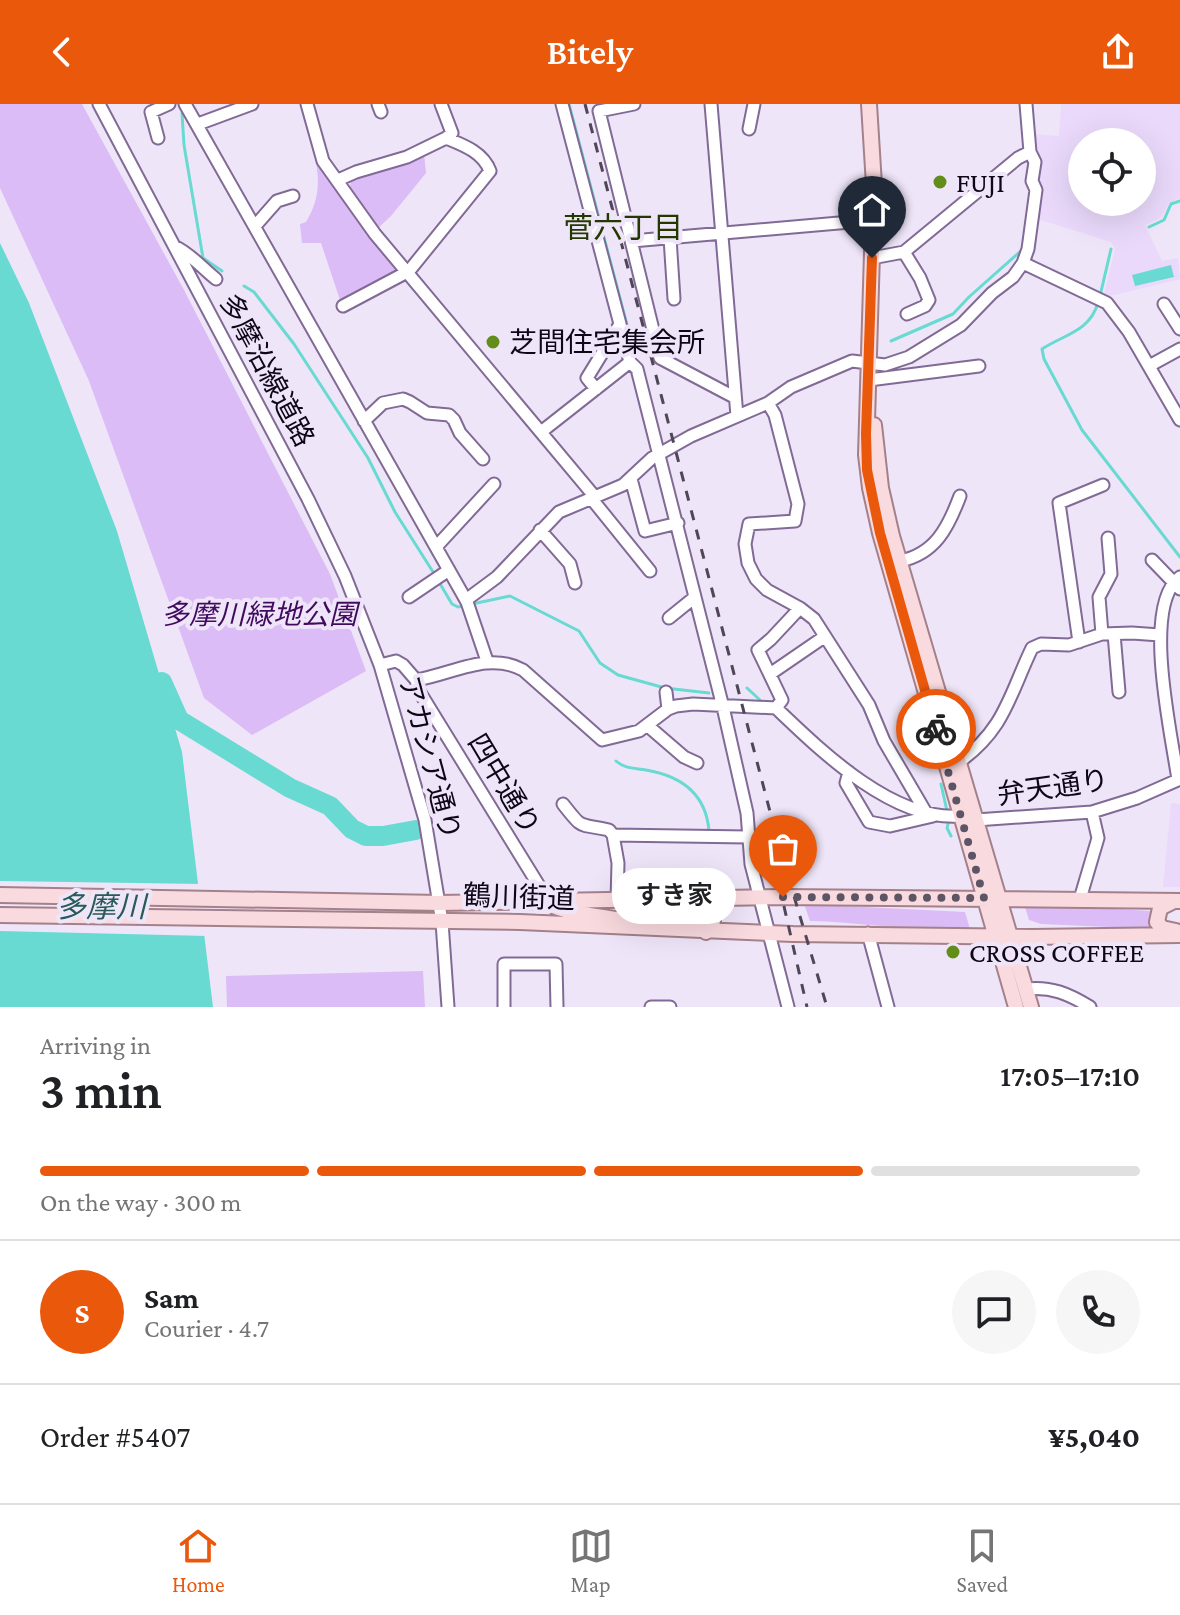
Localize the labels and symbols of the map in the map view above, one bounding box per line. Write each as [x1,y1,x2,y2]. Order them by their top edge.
place label: FUJI [956,167,1005,198]
marker: FUJI [931,173,949,191]
pin [838,176,906,258]
district label: 菅六丁目 [563,211,683,244]
street label: 多摩沿線道路 [214,289,320,451]
place label: 芝間住宅集会所 [509,327,705,358]
marker: 芝間住宅集会所 [484,333,502,351]
park label: 多摩川緑地公園 [161,599,361,630]
street label: アカシア通り [393,673,467,843]
courier [896,689,976,769]
street label: 四中通り [462,728,546,840]
street label: 弁天通り [995,764,1111,810]
pin [749,815,817,897]
callout: すき家 [611,869,735,925]
street label: 鶴川街道 [462,880,576,914]
water label: 多摩川 [56,890,149,923]
place label: CROSS COFFEE [969,937,1144,968]
marker: CROSS COFFEE [944,943,962,961]

